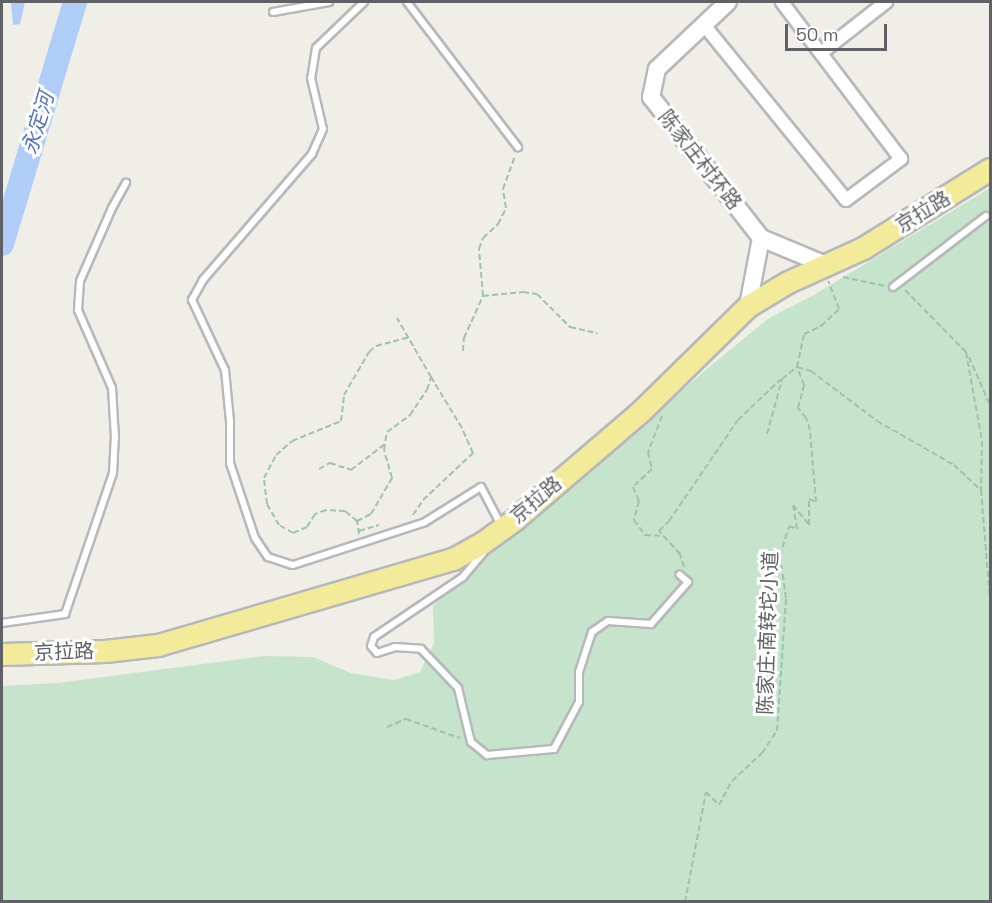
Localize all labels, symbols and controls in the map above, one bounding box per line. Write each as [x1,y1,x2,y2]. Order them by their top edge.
scale bar [788,12,890,50]
text: 50 m [796,23,838,46]
water label: 永定河 [17,89,59,157]
street label: 陈家庄村环路 [654,105,746,215]
street label: 京拉路 [891,186,955,238]
street label: 京拉路 [505,472,567,528]
street label: 陈家庄·南转坨小道 [753,551,783,715]
street label: 京拉路 [34,639,94,665]

